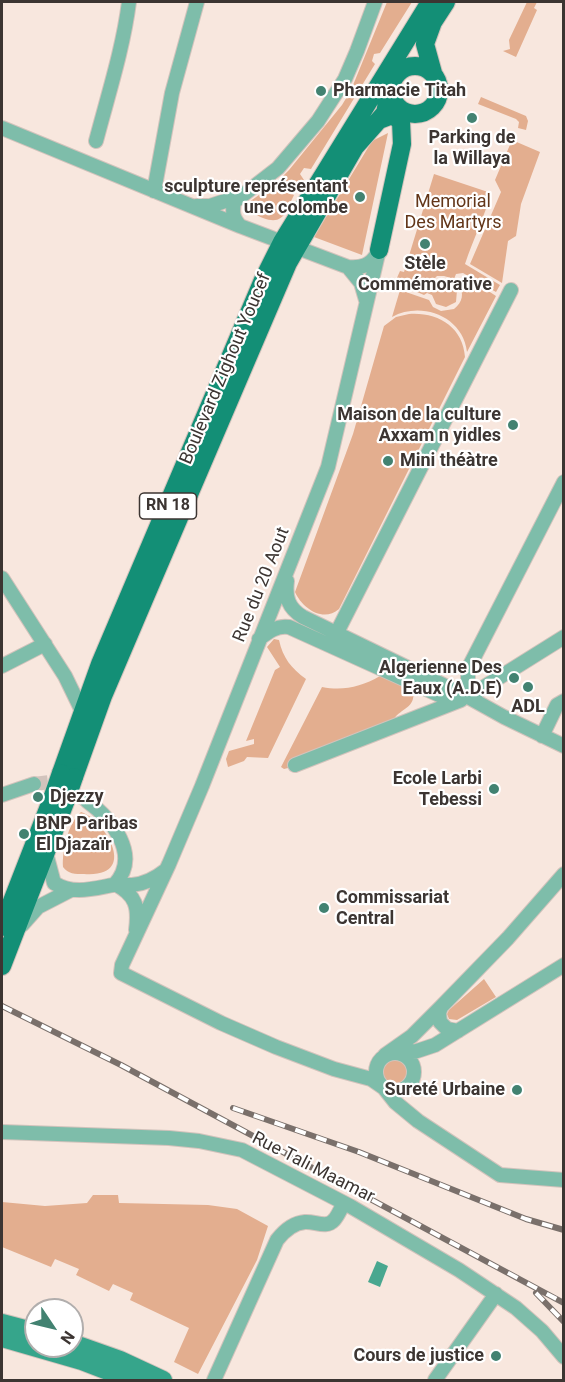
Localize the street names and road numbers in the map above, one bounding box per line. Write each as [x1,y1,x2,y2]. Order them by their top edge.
street label: Boulevard Zighout Youcef [176,270,276,468]
road number: RN 18 [140,493,196,519]
street label: Rue du 20 Aout [229,524,295,646]
street label: Rue Tali Maamar [248,1128,378,1208]

